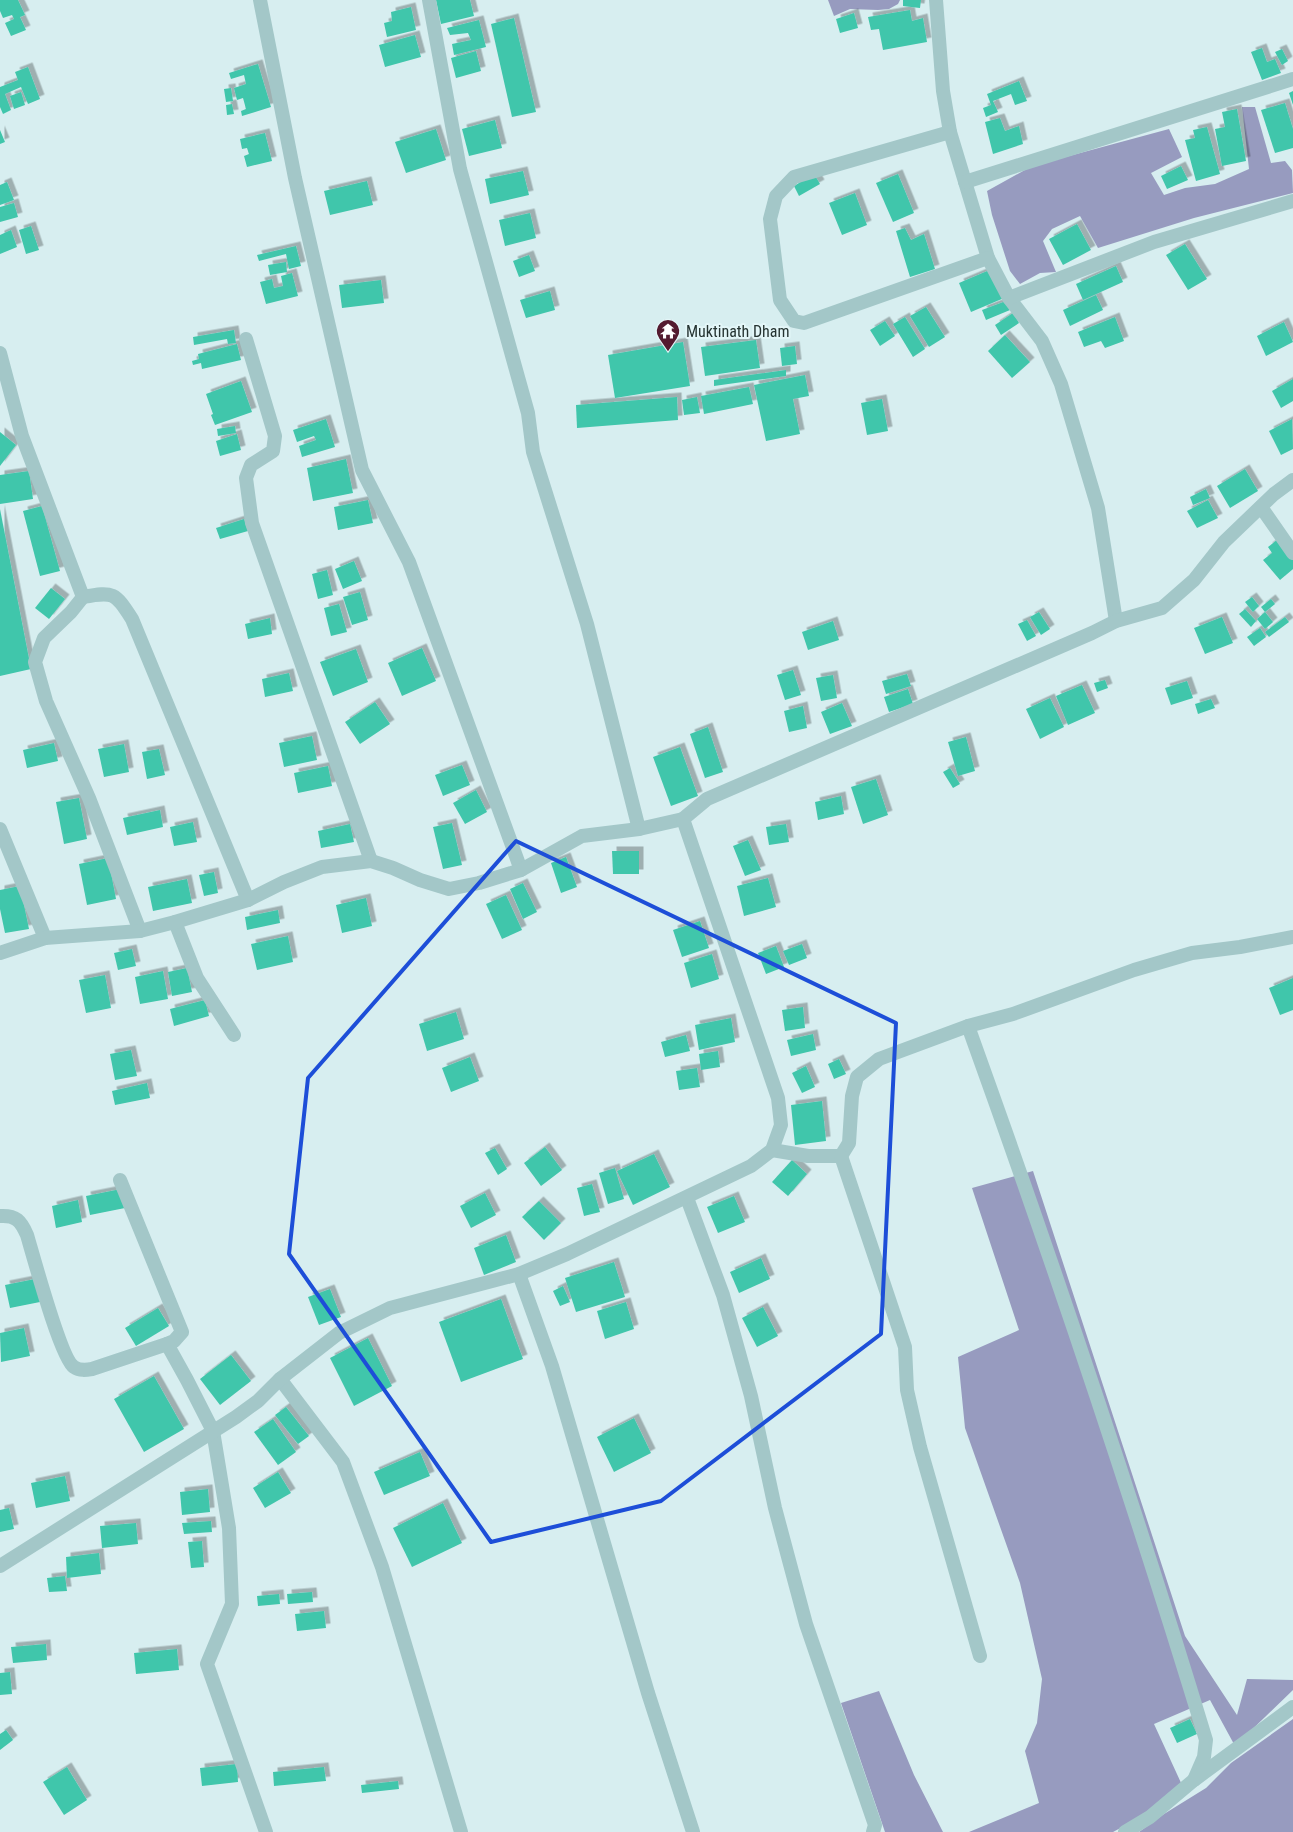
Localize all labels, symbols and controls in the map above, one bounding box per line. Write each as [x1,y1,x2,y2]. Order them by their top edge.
temple icon: Muktinath Dham [655,318,681,352]
place label: Muktinath Dham [686,322,790,341]

